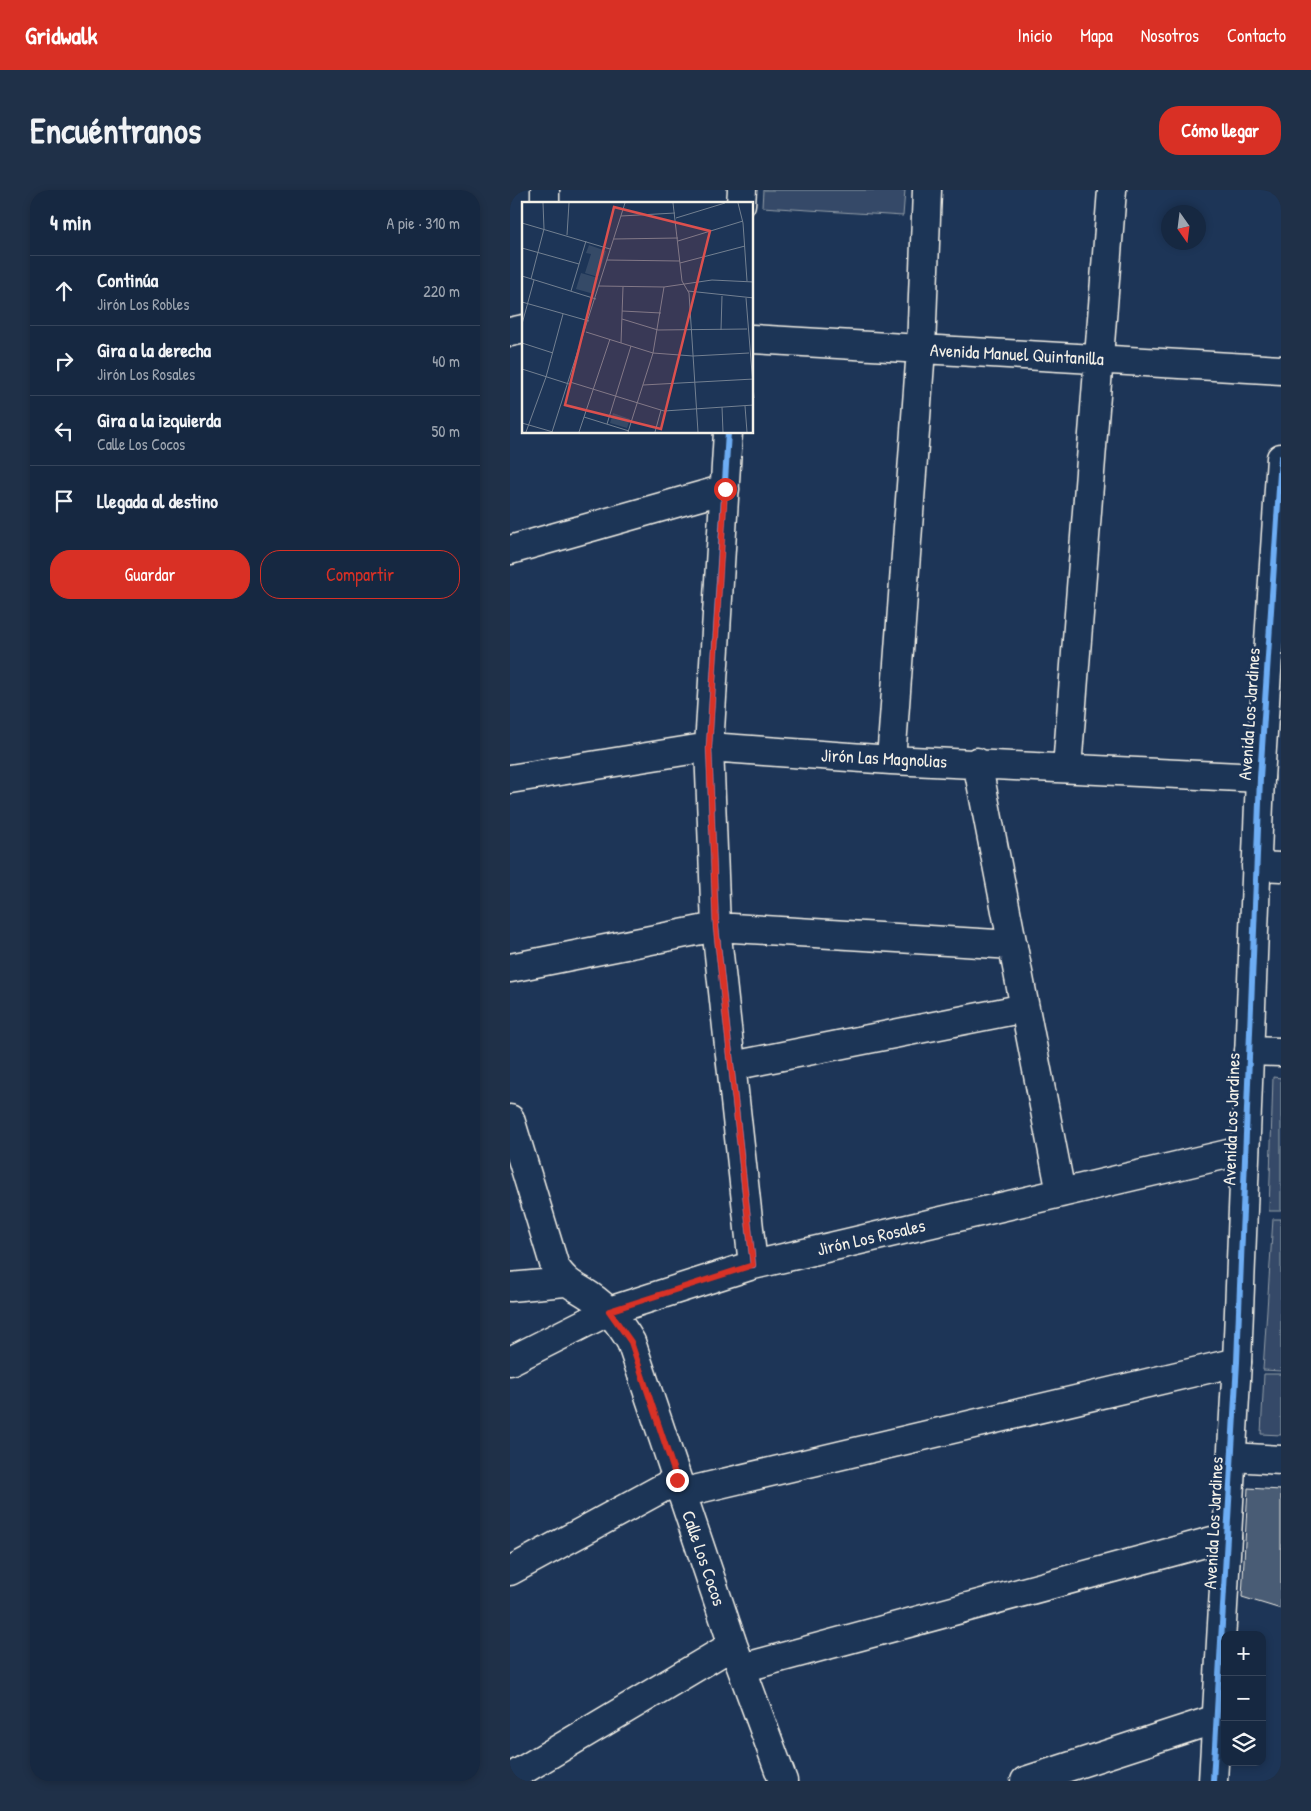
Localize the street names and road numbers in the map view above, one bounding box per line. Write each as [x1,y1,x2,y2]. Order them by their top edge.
street label: Avenida Manuel Quintanilla [929,337,1105,371]
street label: Avenida Los Jardines [1232,647,1266,781]
street label: Jirón Las Magnolias [820,742,948,774]
street label: Avenida Los Jardines [1216,1052,1246,1186]
street label: Jirón Los Rosales [814,1212,928,1262]
street label: Avenida Los Jardines [1197,1456,1229,1590]
street label: Calle Los Cocos [676,1507,732,1609]

